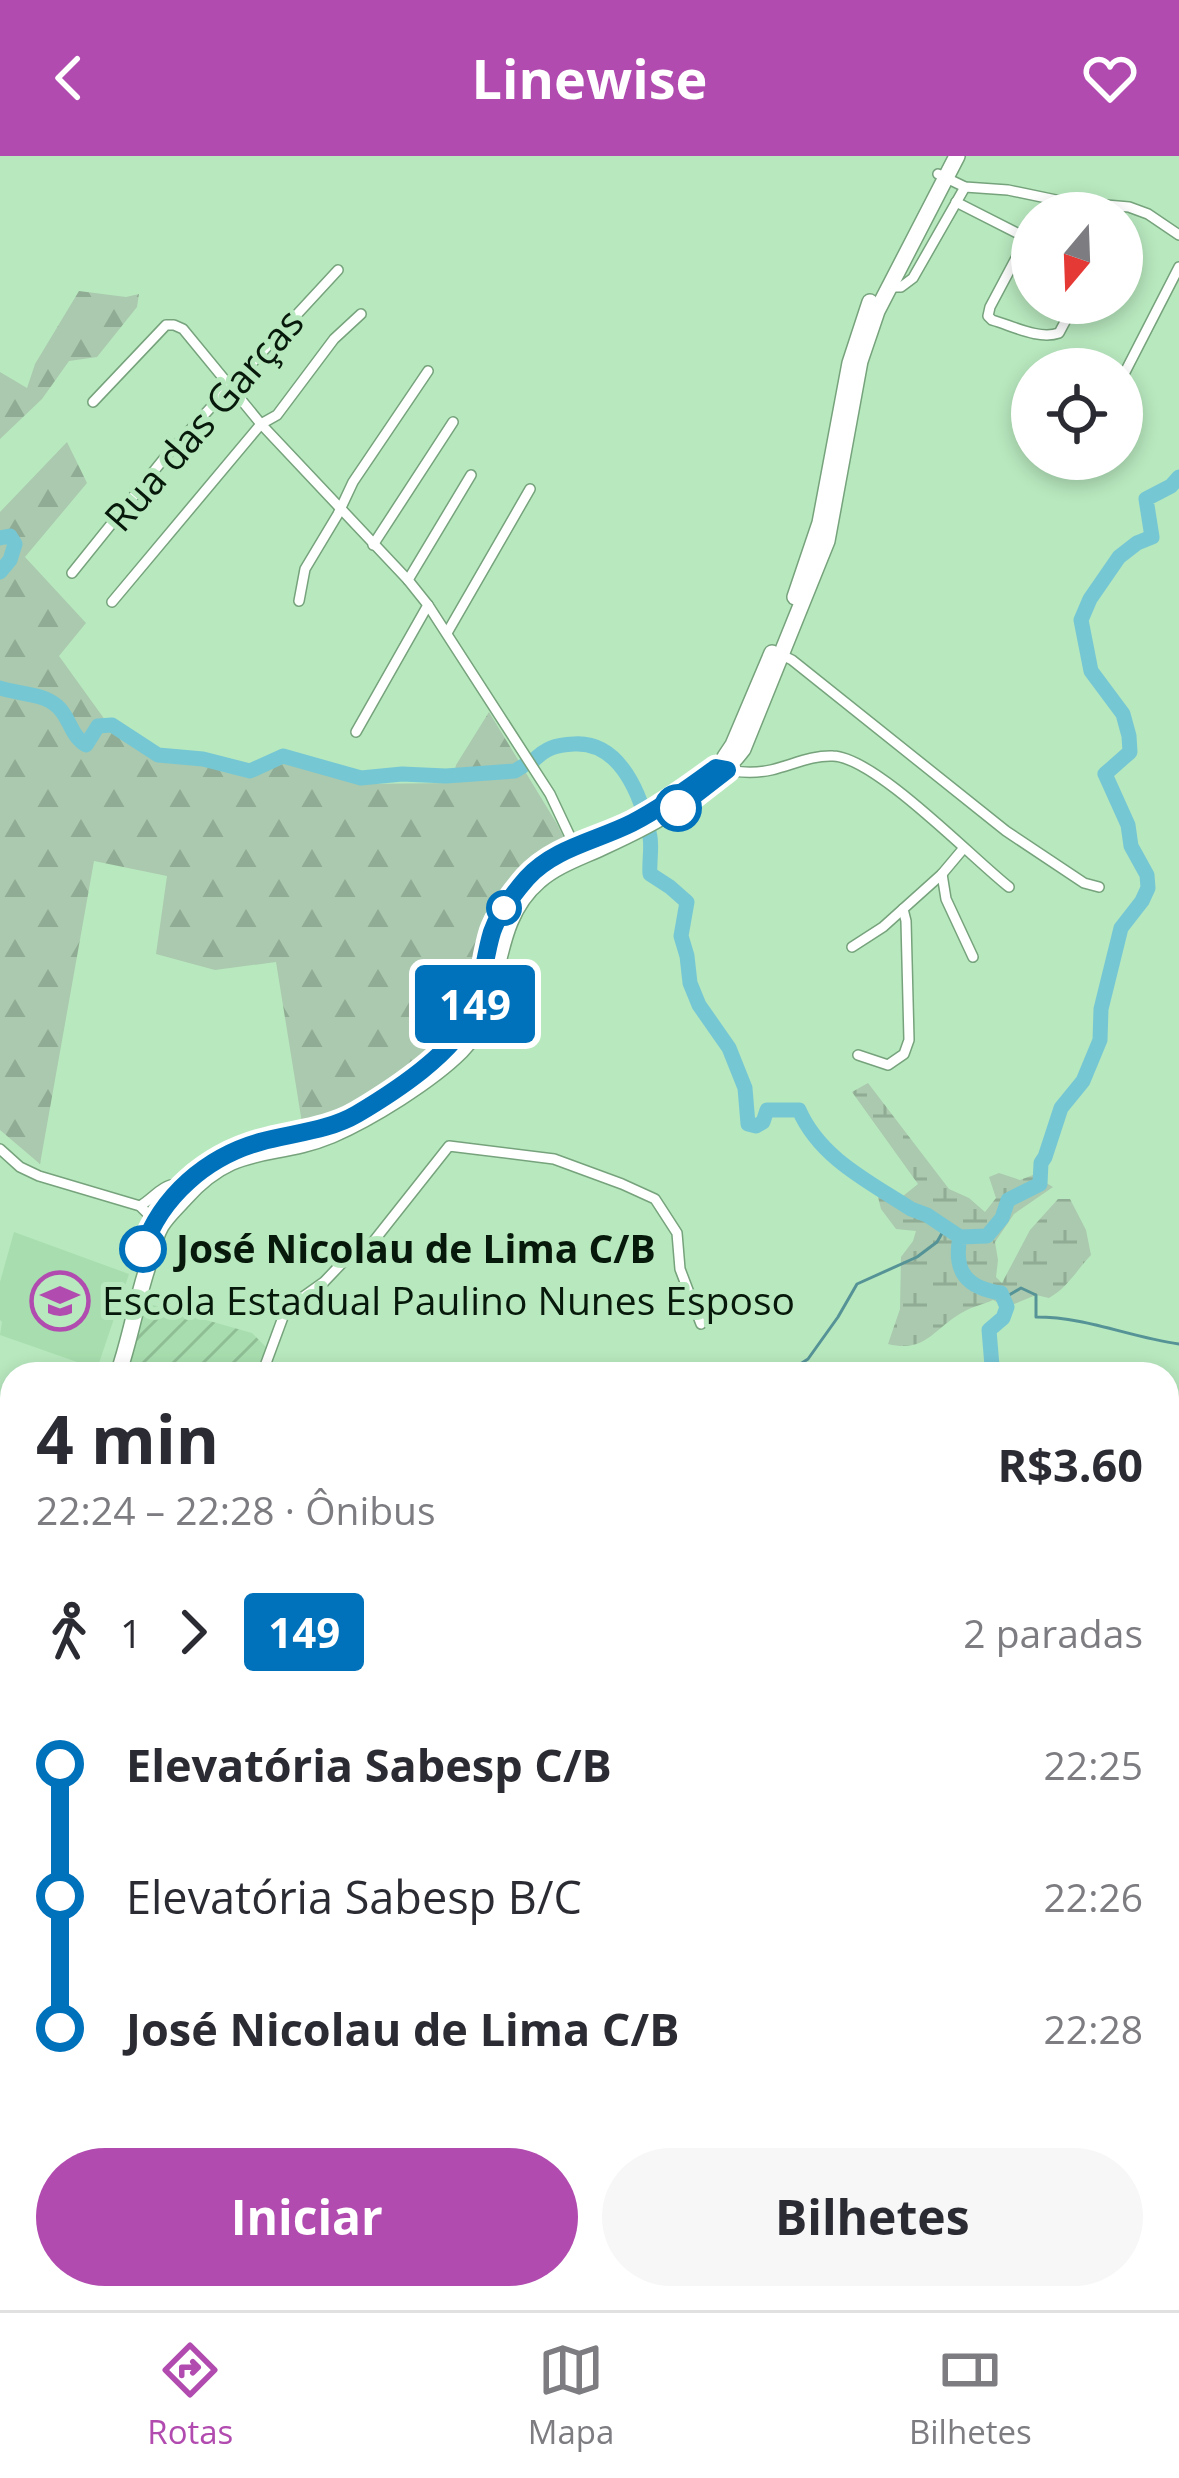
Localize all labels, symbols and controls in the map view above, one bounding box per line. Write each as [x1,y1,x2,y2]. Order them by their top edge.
text: Linewise [472,41,707,115]
icon: back [36,45,102,111]
icon: heart [1077,45,1143,111]
north arrow [1011,192,1143,324]
map controls [1011,192,1143,480]
street label: Rua das Garças [91,296,314,542]
button: locate [1011,348,1143,480]
unlabelled marker [656,786,700,830]
unlabelled marker [488,892,520,924]
line badge: 149 [406,965,544,1043]
text: 149 [439,975,511,1032]
place label: José Nicolau de Lima C/B [173,1221,656,1274]
marker: José Nicolau de Lima C/B [121,1227,165,1271]
school or university icon: Escola Estadual Paulino Nunes Esposo [29,1270,91,1332]
place label: Escola Estadual Paulino Nunes Esposo [102,1273,795,1326]
text: 4 min [36,1393,219,1483]
text: R$3.60 [998,1434,1143,1495]
text: 22:24 – 22:28 · Ônibus [36,1483,436,1536]
icon: walk [36,1599,102,1665]
icon: forward [160,1599,226,1665]
text: 149 [268,1603,340,1660]
text: 1 [120,1606,142,1659]
text: 2 paradas [963,1606,1143,1659]
text: Elevatória Sabesp C/B [126,1734,612,1795]
text: 22:25 [1044,1738,1143,1791]
text: Elevatória Sabesp B/C [126,1866,582,1927]
text: 22:26 [1044,1870,1143,1923]
text: José Nicolau de Lima C/B [126,1998,679,2059]
text: 22:28 [1044,2002,1143,2055]
button: Iniciar [36,2148,578,2286]
button: Bilhetes [602,2148,1143,2286]
tab: Rotas [147,2337,233,2454]
tab: Mapa [528,2337,614,2454]
tab: Bilhetes [909,2337,1032,2454]

